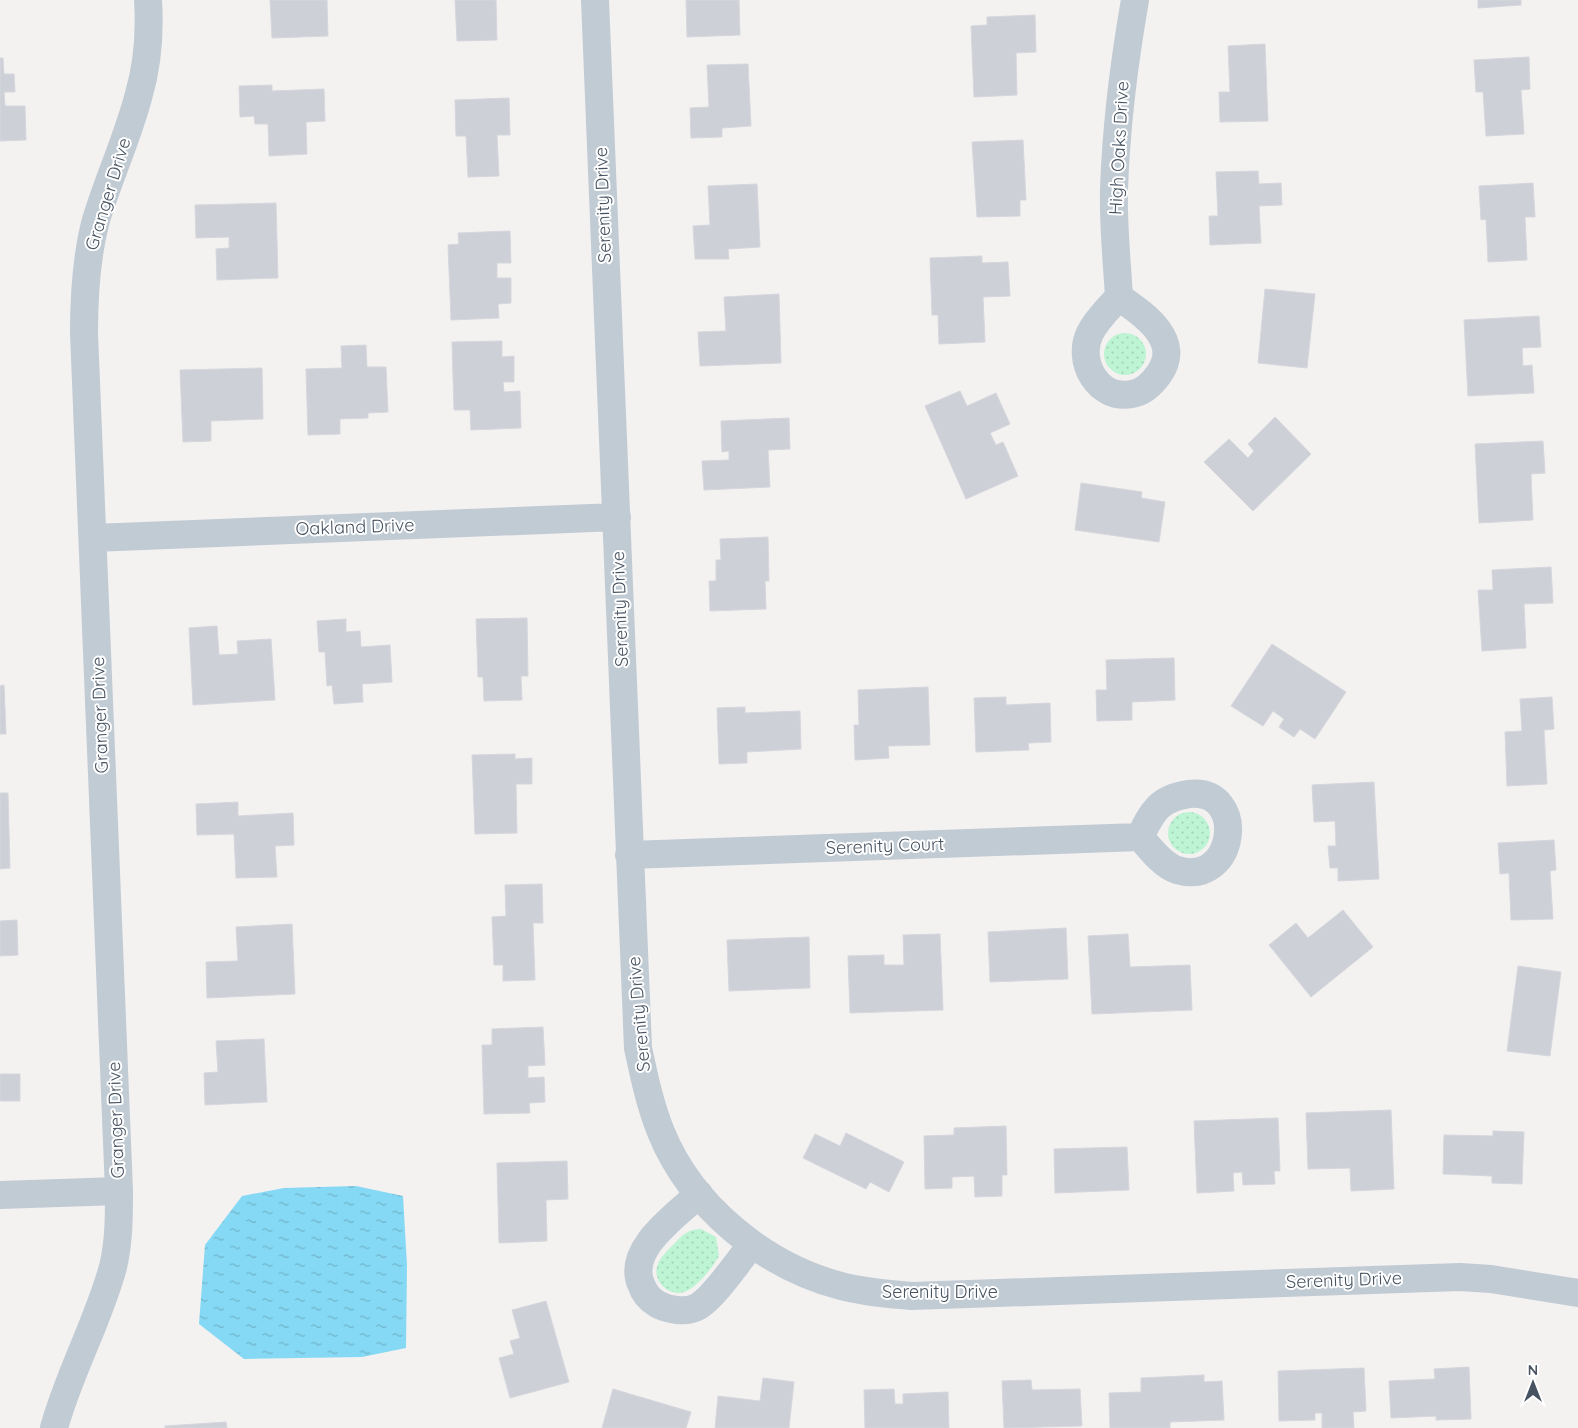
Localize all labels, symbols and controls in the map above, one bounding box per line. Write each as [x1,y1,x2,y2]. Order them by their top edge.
street label: High Oaks Drive [1104,80,1133,216]
street label: Granger Drive [79,135,136,253]
street label: Serenity Drive [589,147,616,263]
street label: Oakland Drive [295,513,415,540]
street label: Serenity Drive [606,551,633,667]
street label: Granger Drive [86,656,113,774]
street label: Serenity Court [825,832,945,859]
street label: Serenity Drive [622,955,655,1073]
street label: Granger Drive [102,1061,129,1179]
street label: Serenity Drive [1286,1266,1402,1293]
street label: Serenity Drive [882,1280,998,1303]
north arrow [1508,1358,1558,1408]
text: N [1528,1361,1538,1379]

